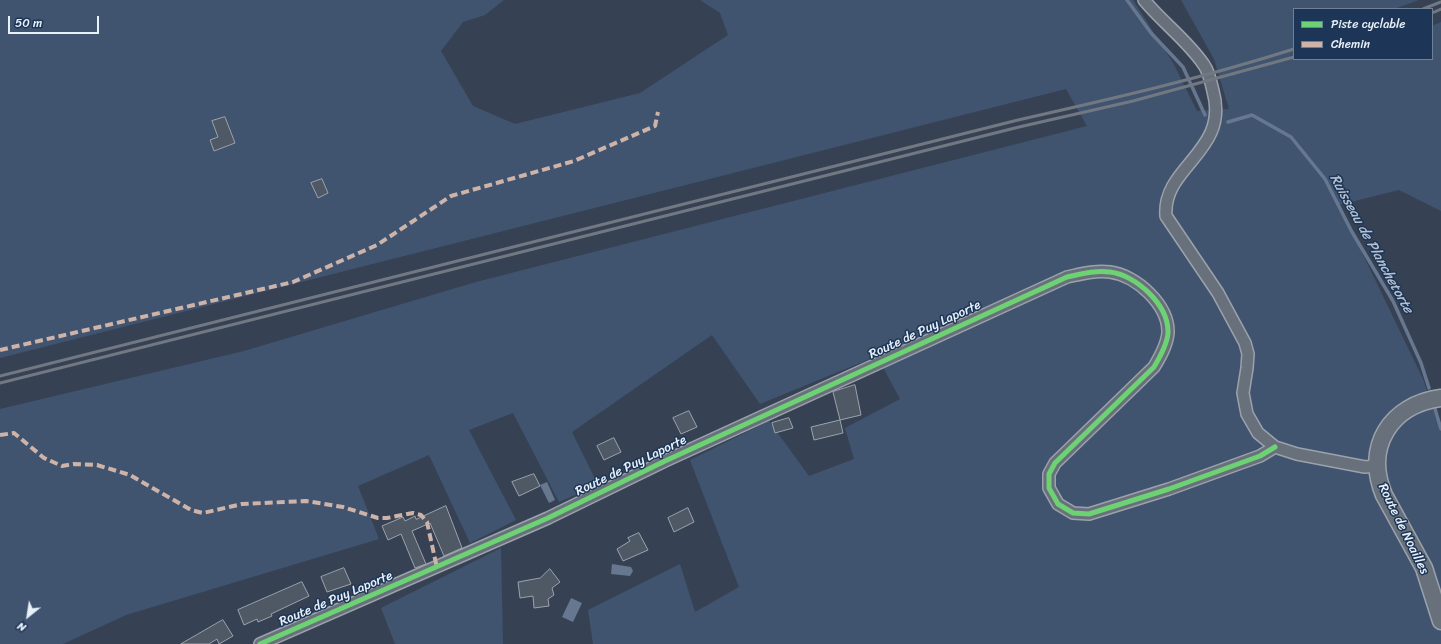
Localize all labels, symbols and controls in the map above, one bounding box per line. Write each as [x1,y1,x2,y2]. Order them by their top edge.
scale bar [10,8,101,34]
legend [1293,8,1433,60]
text: 50 m [15,12,42,34]
text: Piste cyclable [1331,13,1405,35]
text: Chemin [1331,33,1370,55]
water label: Ruisseau de Planchetorte [1326,171,1416,317]
street label: Route de Puy Laporte [867,297,983,363]
street label: Route de Puy Laporte [573,432,689,500]
street label: Route de Noailles [1374,481,1432,577]
street label: Route de Puy Laporte [277,568,395,630]
north arrow [8,596,48,636]
text: N [14,617,30,637]

